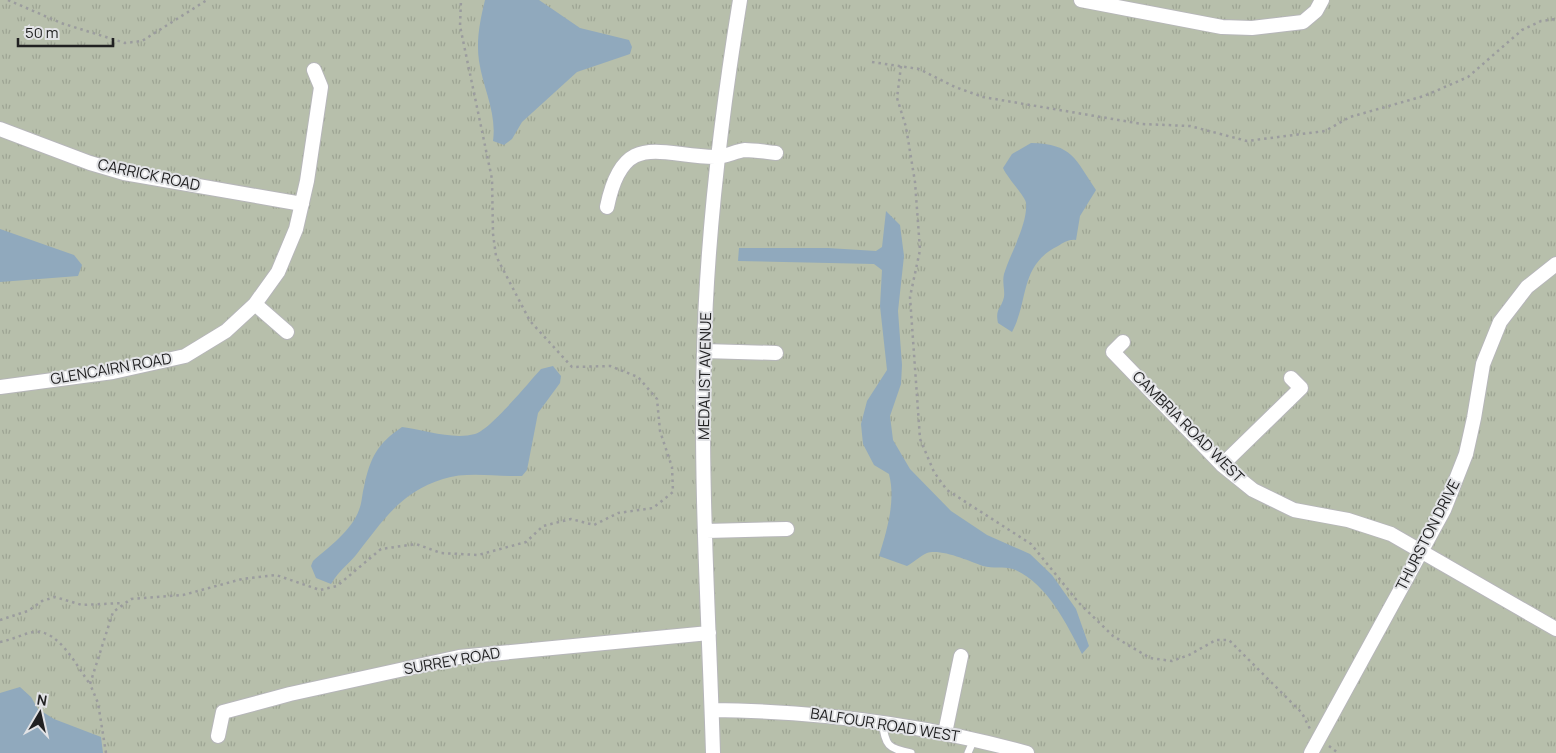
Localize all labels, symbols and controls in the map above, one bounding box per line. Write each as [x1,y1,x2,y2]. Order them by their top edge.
scale bar [18,15,112,47]
text: 50 m [25,22,59,43]
street label: CARRICK ROAD [96,153,202,196]
street label: MEDALIST AVENUE [693,312,716,440]
street label: GLENCAIRN ROAD [49,348,173,390]
street label: CAMBRIA ROAD WEST [1128,366,1249,487]
street label: THURSTON DRIVE [1390,476,1465,594]
street label: SURREY ROAD [402,642,502,679]
north arrow [15,688,65,738]
text: N [36,689,49,710]
street label: BALFOUR ROAD WEST [809,702,961,747]

